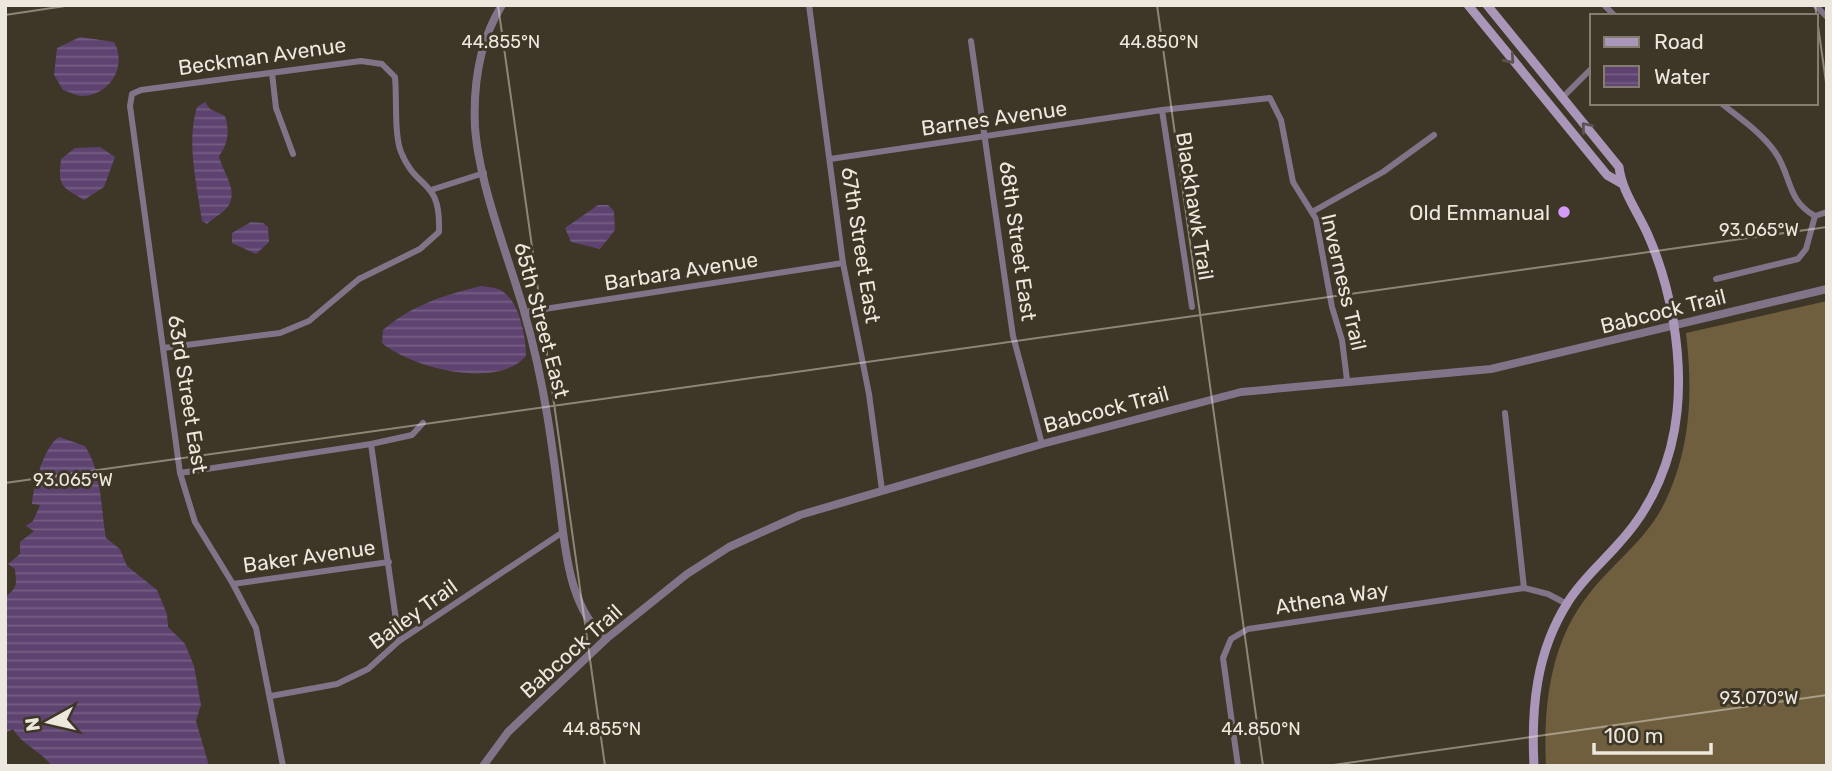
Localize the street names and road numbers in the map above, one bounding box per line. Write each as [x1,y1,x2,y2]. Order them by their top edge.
street label: Beckman Avenue [176,32,348,80]
street label: Barnes Avenue [920,95,1068,141]
street label: Blackhawk Trail [1171,130,1219,282]
street label: 68th Street East [994,159,1042,323]
street label: 67th Street East [836,165,886,325]
street label: Inverness Trail [1316,211,1372,353]
street label: 65th Street East [509,239,575,401]
street label: Barbara Avenue [602,247,760,295]
street label: Babcock Trail [1598,283,1728,339]
street label: 63rd Street East [163,313,213,475]
street label: Babcock Trail [1041,380,1171,438]
street label: Baker Avenue [241,534,377,578]
street label: Bailey Trail [364,574,462,654]
street label: Athena Way [1273,577,1391,619]
street label: Babcock Trail [515,599,627,703]

